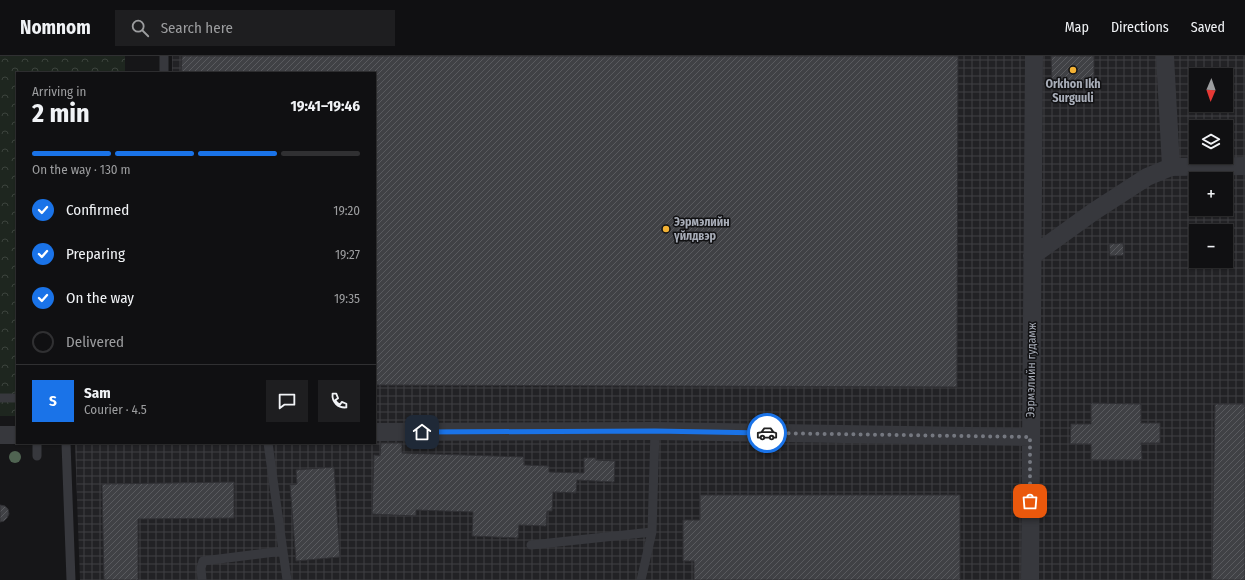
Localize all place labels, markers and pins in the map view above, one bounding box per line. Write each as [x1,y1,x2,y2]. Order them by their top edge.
marker: Orkhon Ikh Surguuli [1068,65,1078,75]
place label: Orkhon Ikh Surguuli [1045,77,1101,105]
place label: Ээрмэлийн үйлдвэр [673,215,730,243]
marker: Ээрмэлийн үйлдвэр [661,224,671,234]
pin [405,415,439,449]
pin [1013,484,1047,518]

